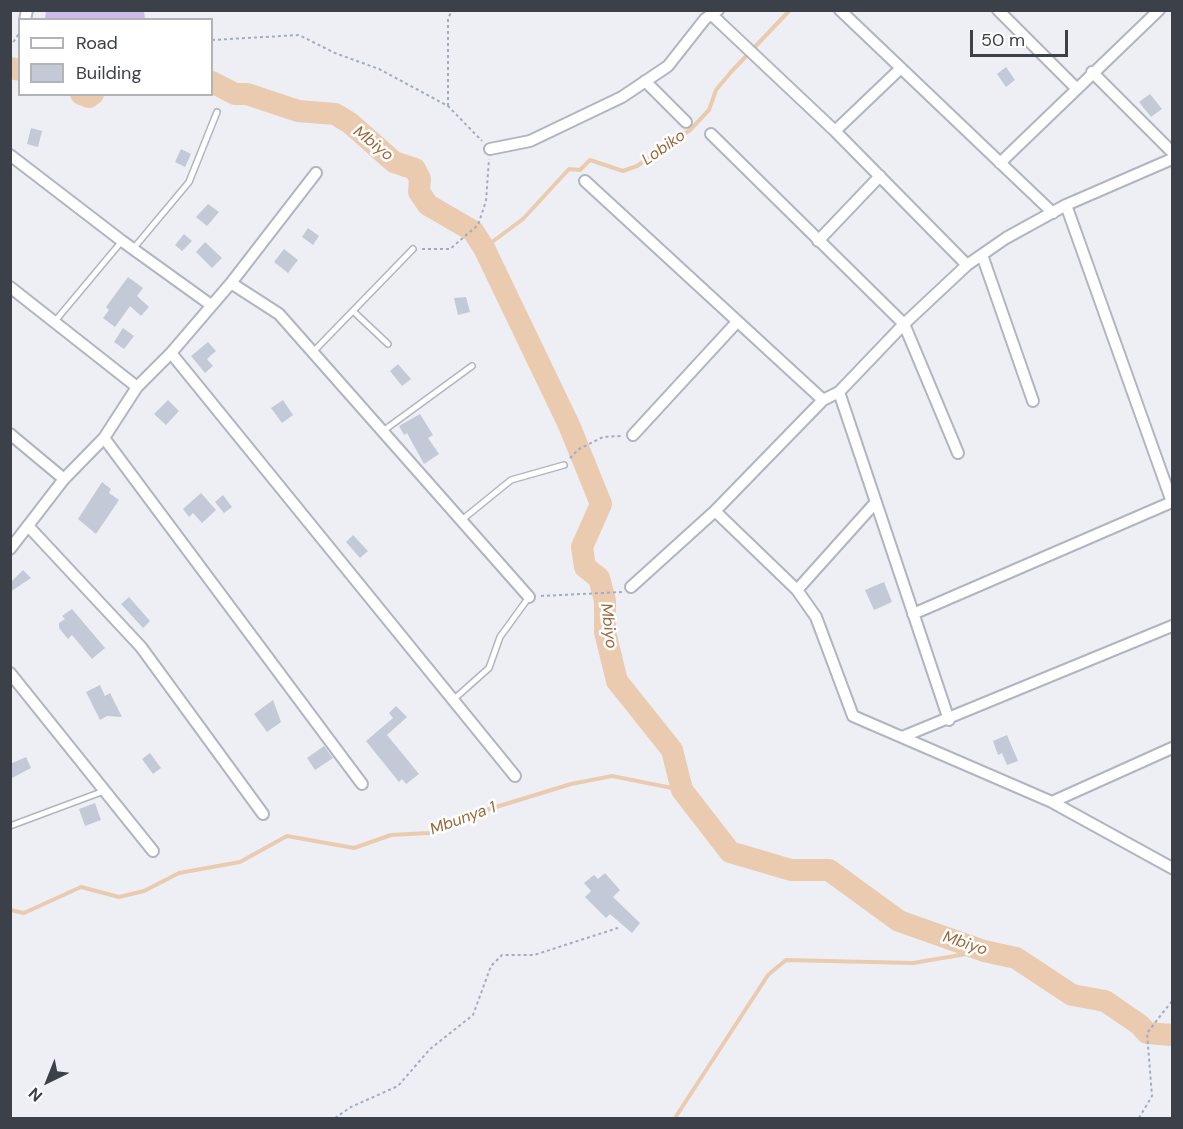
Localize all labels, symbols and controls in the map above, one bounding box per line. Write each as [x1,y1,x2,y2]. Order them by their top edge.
legend [18,18,213,96]
scale bar [973,18,1070,56]
text: 50 m [981,28,1025,52]
text: Road [76,31,118,55]
text: Building [76,61,141,85]
water label: Mbiyo [349,122,397,166]
water label: Lobiko [638,126,690,170]
water label: Mbiyo [596,602,620,650]
water label: Mbunya 1 [428,798,498,840]
water label: Mbiyo [940,928,990,960]
north arrow [18,1051,78,1111]
text: N [24,1083,47,1106]

